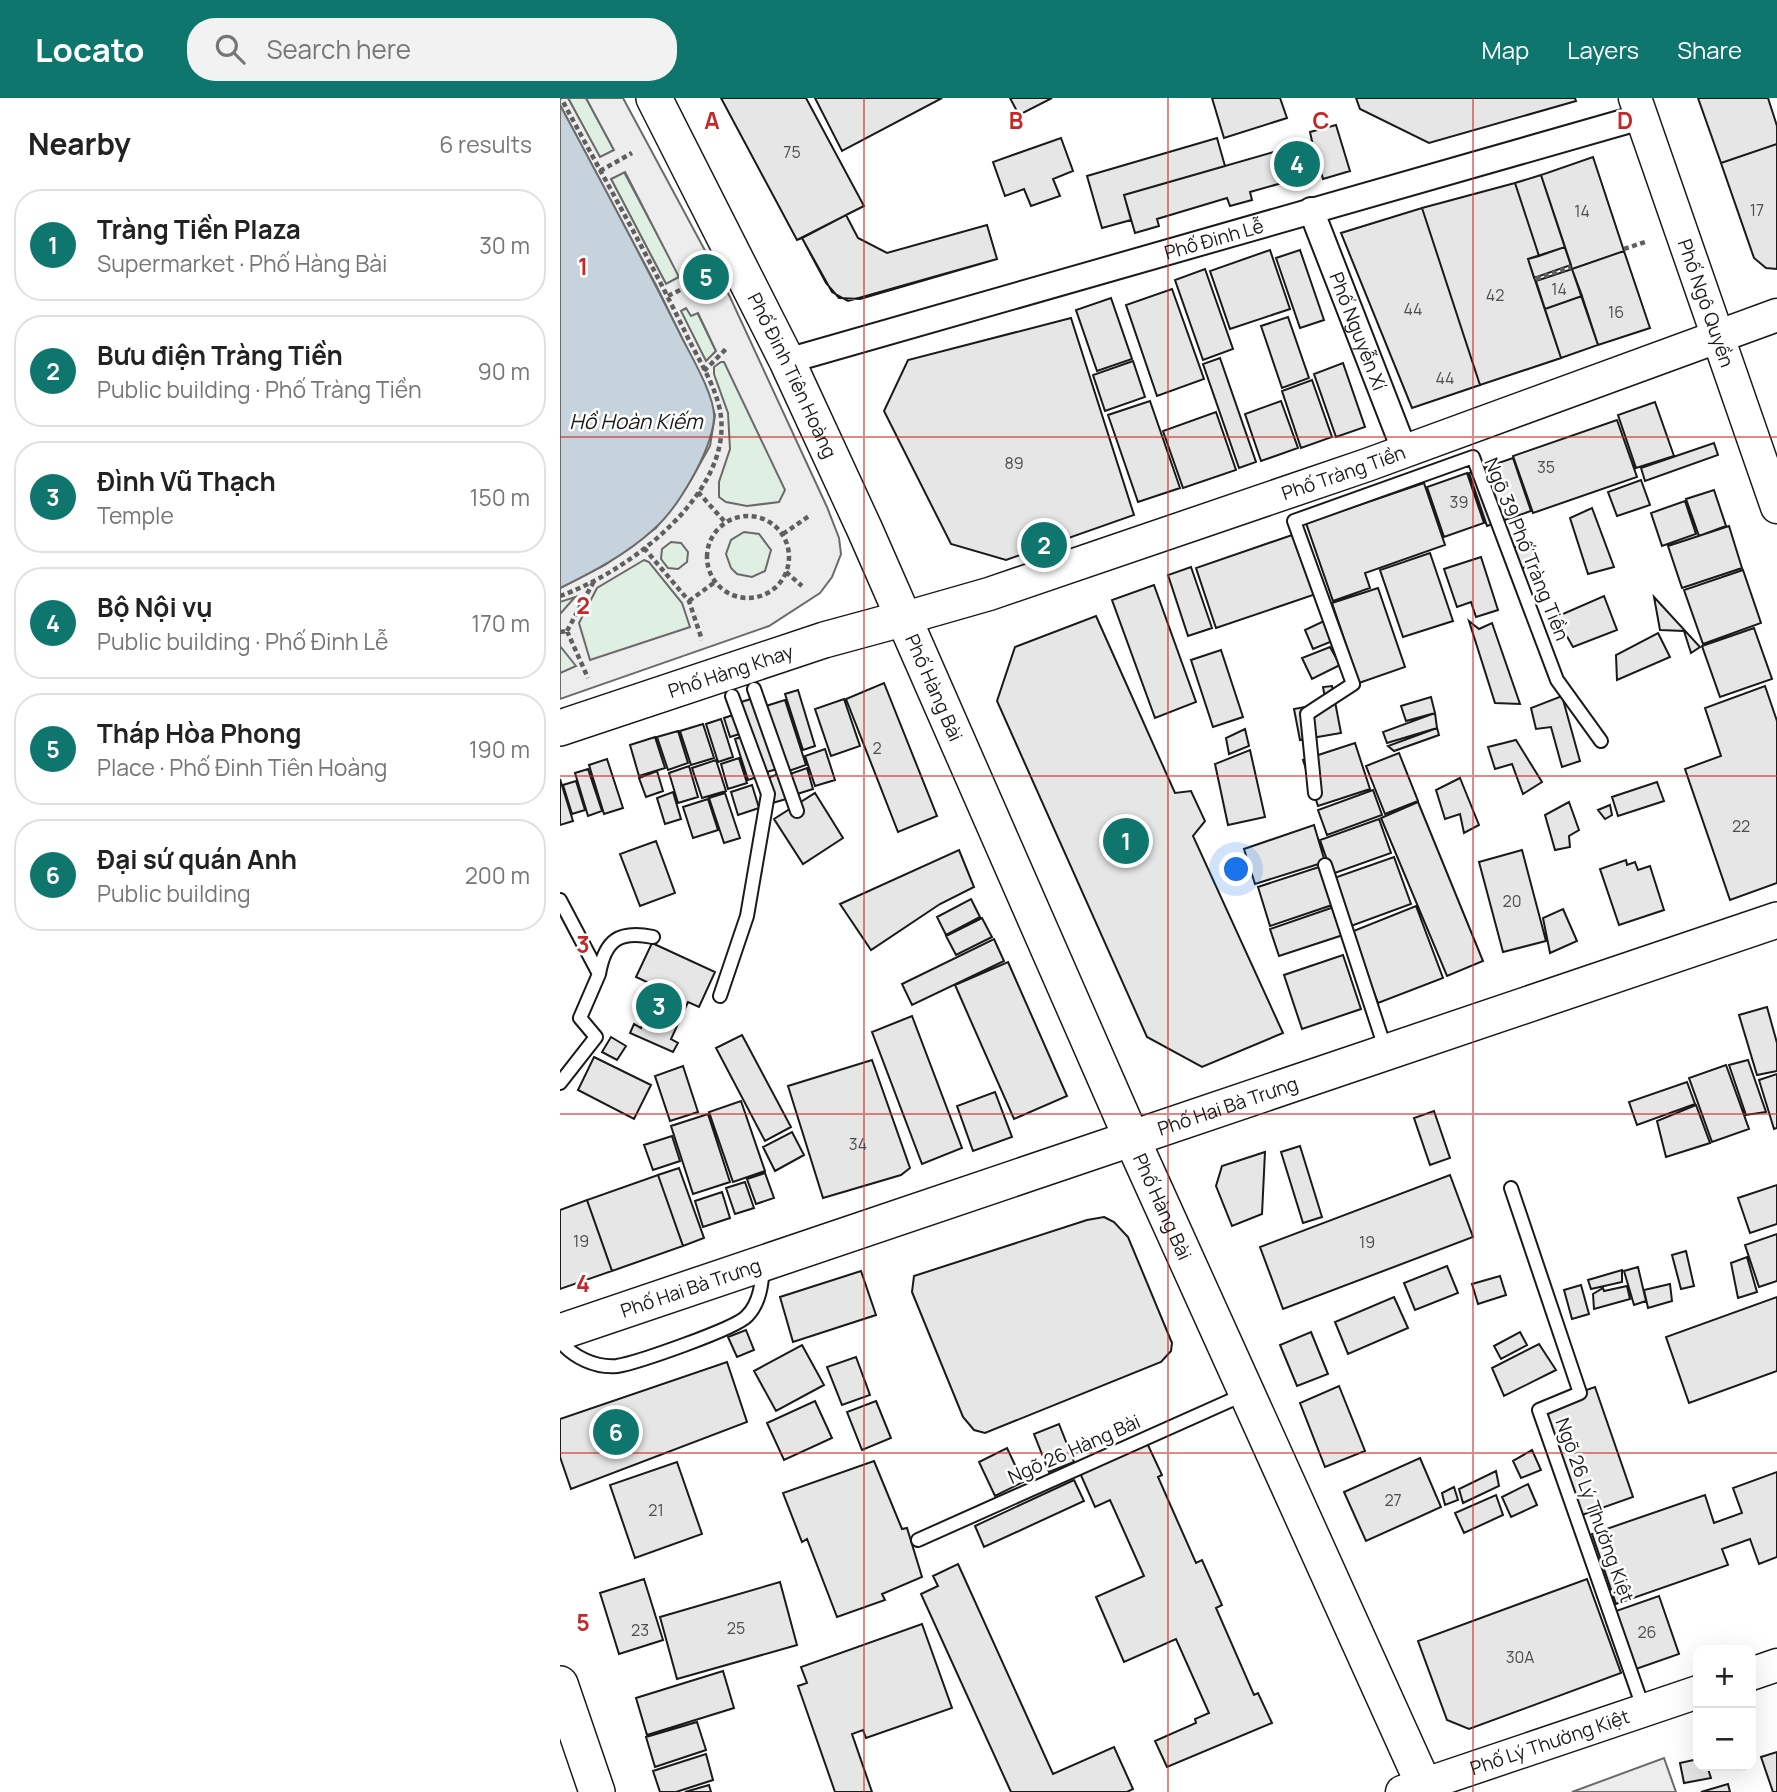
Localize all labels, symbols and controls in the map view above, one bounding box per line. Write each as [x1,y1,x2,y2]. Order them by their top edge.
search box [187,18,677,81]
text: Locato [35,27,145,72]
icon: search [211,30,249,68]
text: Search here [267,31,411,67]
text: Map [1482,33,1529,66]
text: Layers [1567,33,1639,66]
text: Share [1677,33,1742,66]
text: A [704,104,720,136]
text: B [1009,104,1023,136]
text: C [1313,104,1330,136]
text: D [1617,104,1633,136]
text: Nearby [28,123,131,164]
text: 6 results [439,128,532,160]
pin: 4 [1274,138,1320,190]
house number: 75 [783,141,801,163]
house number: 17 [1750,199,1764,221]
house number: 14 [1574,200,1590,222]
text: Tràng Tiền Plaza [97,211,301,247]
street label: Phố Đinh Lễ [1161,212,1267,266]
text: 1 [48,229,58,261]
text: 30 m [479,229,530,261]
street label: Phố Ngô Quyền [1672,235,1740,371]
text: Supermarket · Phố Hàng Bài [97,247,387,279]
text: 1 [578,250,588,282]
pin: 5 [683,251,729,303]
street label: Phố Nguyễn Xí [1323,268,1393,394]
house number: 14 [1551,278,1567,300]
house number: 42 [1486,284,1504,306]
street label: Phố Đinh Tiên Hoàng [742,288,843,462]
house number: 44 [1403,298,1423,320]
house number: 16 [1608,301,1624,323]
text: Bưu điện Tràng Tiền [97,337,343,373]
text: 2 [46,355,60,387]
text: 90 m [478,355,530,387]
house number: 44 [1435,367,1455,389]
text: Public building · Phố Tràng Tiền [97,373,422,405]
water label: Hồ Hoàn Kiếm [569,407,704,435]
street label: Phố Tràng Tiền [1278,439,1409,506]
house number: 89 [1004,452,1024,474]
street label: Ngõ 39 Phố Tràng Tiền [1478,454,1576,644]
house number: 35 [1537,456,1555,478]
text: Đình Vũ Thạch [97,463,276,499]
text: 3 [46,481,60,513]
text: 150 m [470,481,530,513]
house number: 39 [1450,491,1468,513]
text: Temple [97,499,174,531]
pin: 2 [1021,519,1067,571]
text: Bộ Nội vụ [97,589,213,625]
text: 2 [576,589,590,621]
text: 4 [46,607,60,639]
text: 170 m [471,607,530,639]
text: Public building · Phố Đinh Lễ [97,625,389,657]
street label: Phố Hàng Bài [899,630,969,745]
street label: Phố Hàng Khay [665,638,797,704]
text: Tháp Hòa Phong [97,715,301,751]
text: 5 [46,733,60,765]
text: 190 m [469,733,530,765]
house number: 2 [872,737,882,759]
text: Place · Phố Đinh Tiên Hoàng [97,751,388,783]
pin: 1 [1103,815,1149,867]
house number: 22 [1732,815,1750,837]
text: Đại sứ quán Anh [97,841,297,877]
your location [1219,852,1253,886]
text: 6 [46,859,60,891]
text: 200 m [465,859,530,891]
text: Public building [97,877,251,909]
house number: 20 [1503,890,1521,912]
text: 3 [576,928,590,960]
pin: 3 [636,980,682,1032]
street label: Phố Hai Bà Trưng [1154,1070,1301,1142]
house number: 34 [849,1133,867,1155]
street label: Phố Hàng Bài [1127,1149,1198,1264]
house number: 19 [573,1230,589,1252]
house number: 19 [1359,1231,1375,1253]
street label: Phố Hai Bà Trưng [617,1252,764,1324]
text: 4 [576,1267,590,1299]
pin: 6 [593,1406,639,1458]
street label: Ngõ 26 Hàng Bài [1004,1408,1144,1490]
street label: Ngõ 26 Lý Thường Kiệt [1550,1414,1640,1606]
house number: 27 [1384,1489,1402,1511]
house number: 21 [648,1499,664,1521]
text: 5 [576,1606,590,1638]
house number: 25 [727,1617,745,1639]
house number: 23 [631,1619,649,1641]
house number: 26 [1637,1621,1657,1643]
map controls [1693,1645,1756,1771]
button: + [1693,1645,1756,1708]
house number: 30A [1506,1646,1534,1668]
street label: Phố Lý Thường Kiệt [1467,1703,1633,1781]
button: − [1693,1708,1756,1771]

